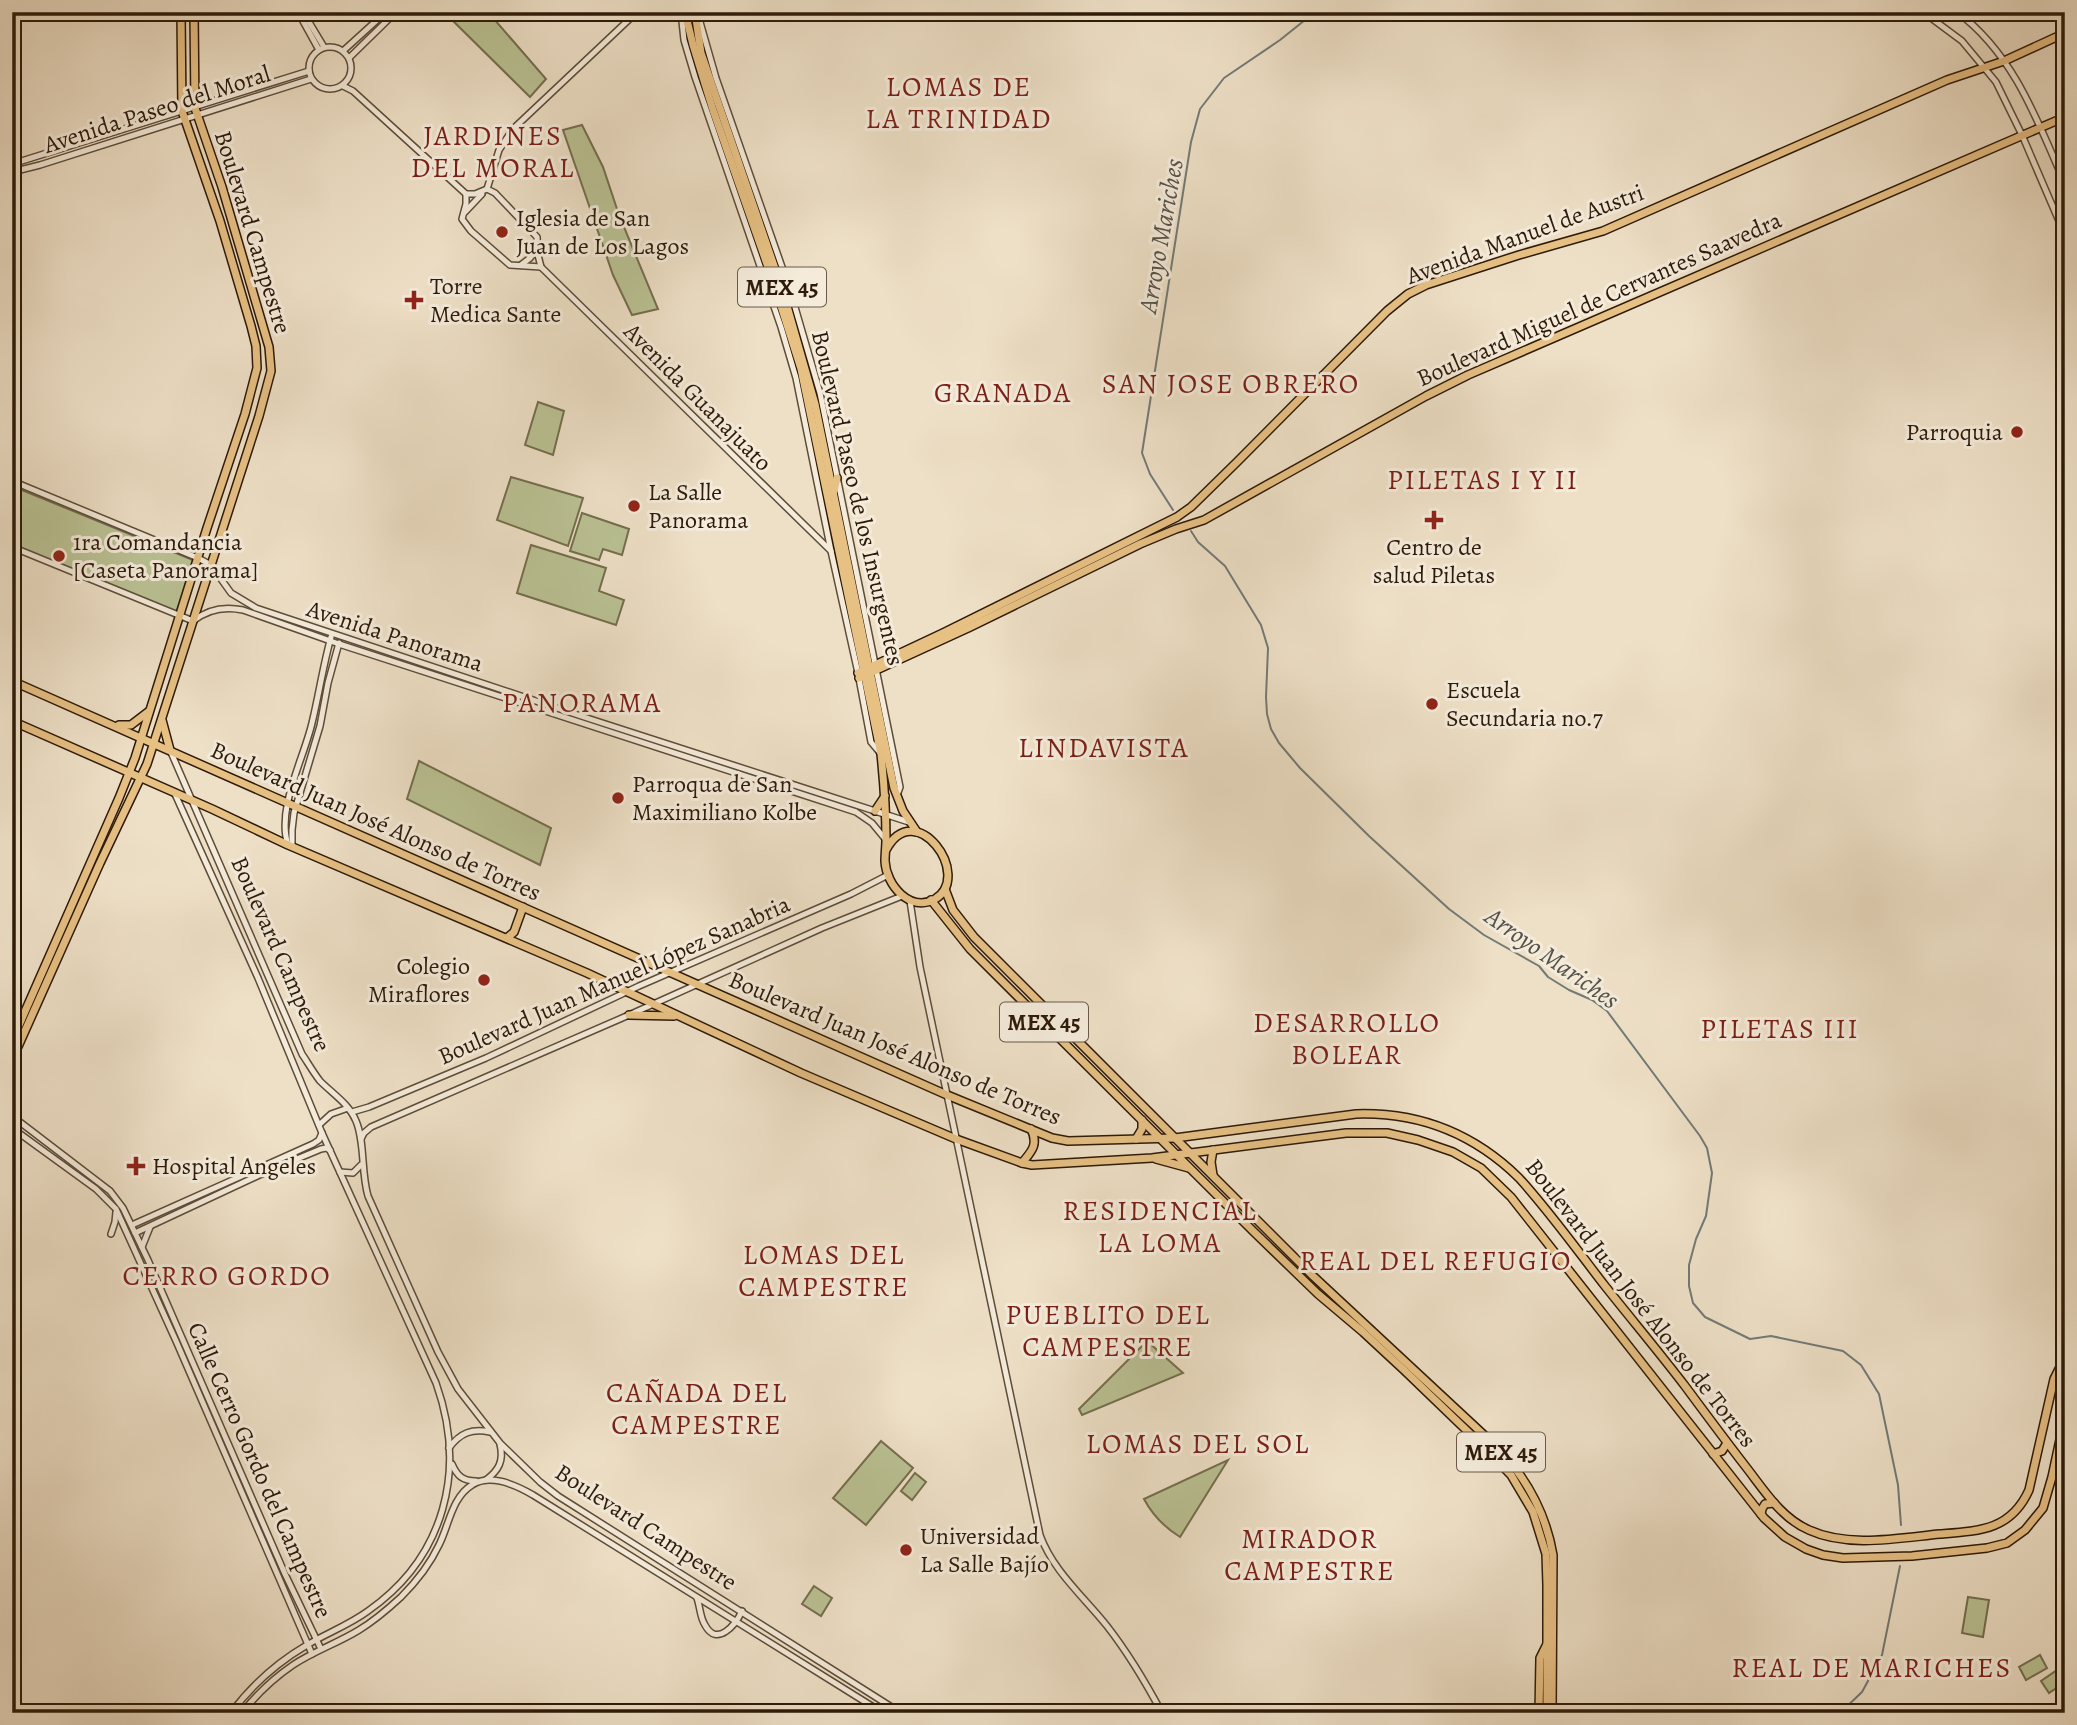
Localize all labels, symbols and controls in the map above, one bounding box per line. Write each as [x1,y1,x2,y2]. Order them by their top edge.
street label: Avenida Paseo del Moral [39,57,274,161]
district label: LOMAS DE LA TRINIDAD [866,68,1052,138]
district label: JARDINES DEL MORAL [411,117,575,187]
street label: Boulevard Campestre [207,127,299,337]
water label: Arroyo Mariches [1130,156,1192,318]
street label: Avenida Manuel de Austri [1401,176,1648,292]
place label: Iglesia de San Juan de Los Lagos [516,202,689,262]
street label: Boulevard Miguel de Cervantes Saavedra [1412,204,1787,394]
marker: Iglesia de San Juan de Los Lagos [494,224,510,240]
road number: MEX 45 [738,268,826,306]
place label: Torre Medica Sante [430,270,561,330]
marker: Torre Medica Sante [404,290,424,310]
street label: Avenida Guanajuato [616,315,779,478]
street label: Boulevard Paseo de los Insurgentes [804,327,912,669]
district label: SAN JOSE OBRERO [1102,365,1360,403]
district label: GRANADA [934,374,1072,412]
place label: Parroquia [1906,416,2004,448]
marker: Parroquia [2009,424,2025,440]
district label: PILETAS I Y II [1387,461,1579,499]
place label: La Salle Panorama [648,476,749,536]
marker: La Salle Panorama [626,498,642,514]
marker: Centro de salud Piletas [1424,510,1444,530]
place label: 1ra Comandancia [Caseta Panorama] [73,526,259,586]
place label: Centro de salud Piletas [1373,531,1495,591]
marker: 1ra Comandancia [Caseta Panorama] [51,548,67,564]
street label: Avenida Panorama [302,592,488,680]
place label: Escuela Secundaria no.7 [1446,674,1604,734]
district label: PANORAMA [502,684,662,722]
marker: Escuela Secundaria no.7 [1424,696,1440,712]
district label: LINDAVISTA [1018,729,1190,767]
street label: Boulevard Juan José Alonso de Torres [206,734,546,908]
place label: Parroqua de San Maximiliano Kolbe [632,768,817,828]
marker: Parroqua de San Maximiliano Kolbe [610,790,626,806]
street label: Boulevard Campestre [224,851,338,1057]
street label: Boulevard Juan Manuel López Sanabria [433,887,796,1072]
water label: Arroyo Mariches [1476,898,1626,1017]
place label: Colegio Miraflores [368,950,470,1010]
street label: Boulevard Juan José Alonso de Torres [724,963,1066,1133]
marker: Colegio Miraflores [476,972,492,988]
road number: MEX 45 [1000,1002,1088,1042]
district label: DESARROLLO BOLEAR [1253,1004,1441,1074]
district label: PILETAS III [1700,1010,1860,1048]
place label: Hospital Angeles [152,1150,316,1182]
street label: Boulevard Juan José Alonso de Torres [1518,1152,1764,1454]
marker: Hospital Angeles [126,1156,146,1176]
district label: RESIDENCIAL LA LOMA [1063,1192,1257,1262]
district label: LOMAS DEL CAMPESTRE [738,1236,910,1306]
district label: REAL DEL REFUGIO [1300,1242,1572,1280]
district label: CERRO GORDO [122,1257,332,1295]
district label: PUEBLITO DEL CAMPESTRE [1005,1296,1211,1366]
street label: Calle Cerro Gordo del Campestre [180,1317,340,1623]
district label: CAÑADA DEL CAMPESTRE [606,1374,788,1444]
district label: LOMAS DEL SOL [1086,1425,1310,1463]
road number: MEX 45 [1457,1432,1545,1471]
street label: Boulevard Campestre [549,1456,743,1598]
place label: Universidad La Salle Bajío [920,1520,1049,1580]
district label: MIRADOR CAMPESTRE [1224,1520,1396,1590]
marker: Universidad La Salle Bajío [898,1542,914,1558]
district label: REAL DE MARICHES [1732,1649,2012,1687]

